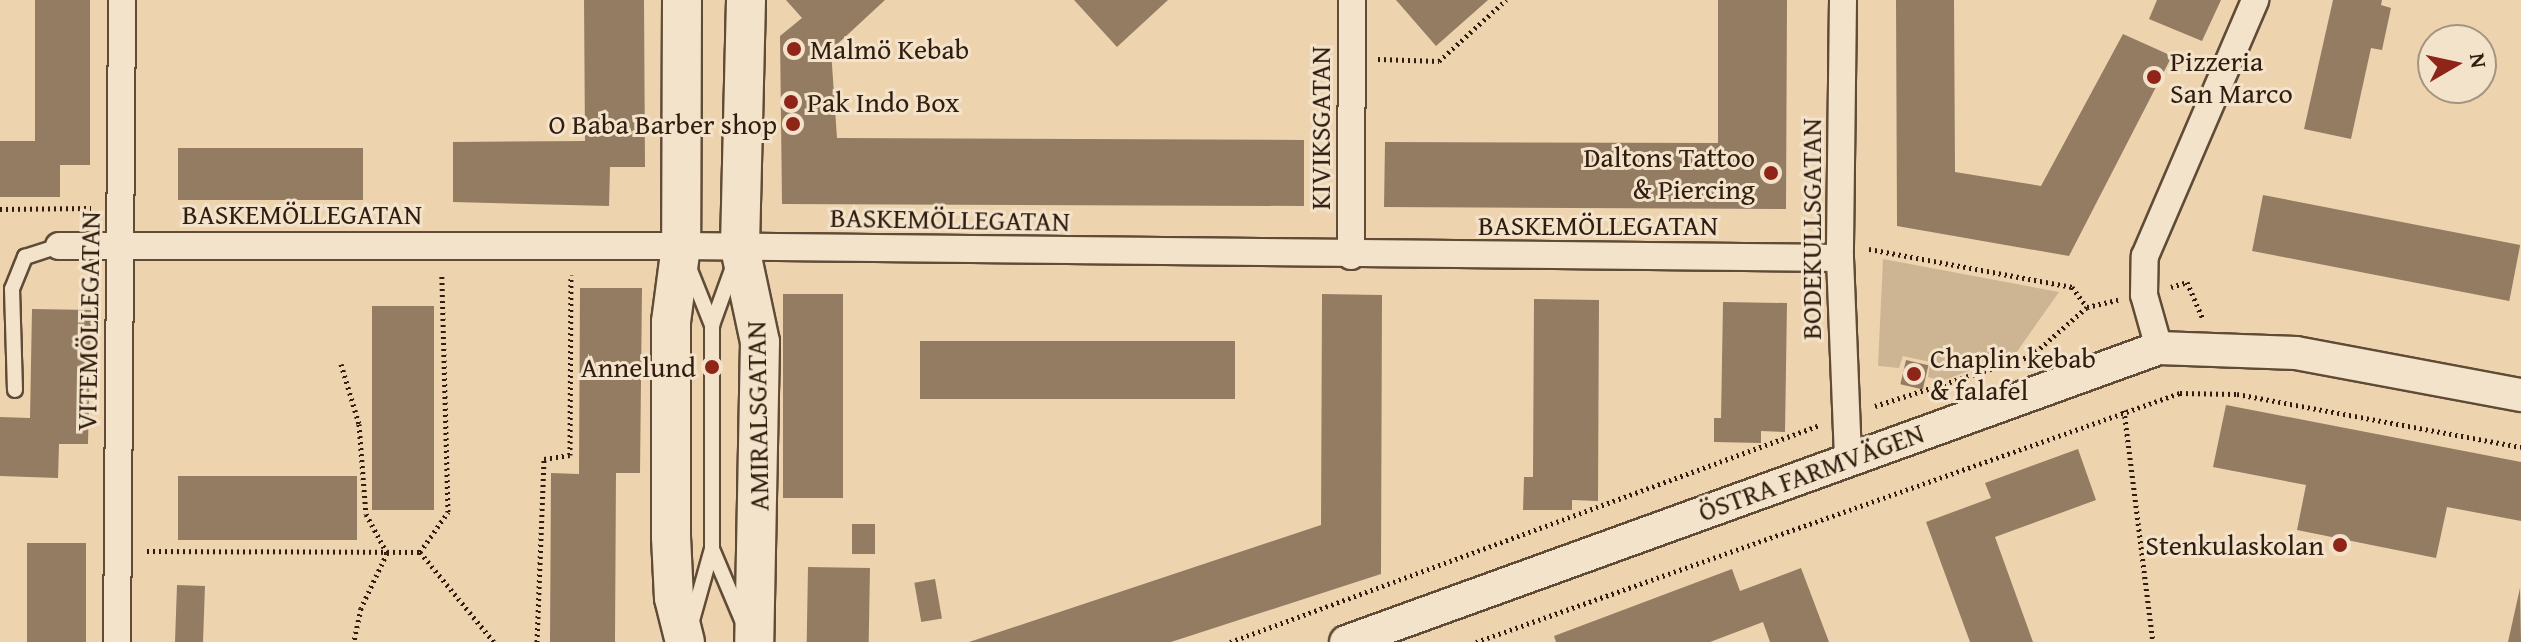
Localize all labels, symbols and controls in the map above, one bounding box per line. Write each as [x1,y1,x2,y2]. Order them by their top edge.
north arrow [2417,24,2497,104]
place label: Malmö Kebab [810,32,969,66]
marker: Malmö Kebab [785,40,803,58]
place label: Pizzeria San Marco [2170,44,2293,110]
street label: KIVIKSGATAN [1303,46,1337,210]
text: N [2462,51,2496,70]
marker: Pizzeria San Marco [2145,68,2163,86]
place label: Pak Indo Box [807,85,959,119]
marker: Pak Indo Box [782,93,800,111]
place label: O Baba Barber shop [549,107,777,141]
marker: O Baba Barber shop [784,115,802,133]
street label: BODEKULLSGATAN [1794,118,1828,340]
place label: Daltons Tattoo & Piercing [1584,140,1755,206]
marker: Daltons Tattoo & Piercing [1762,164,1780,182]
street label: BASKEMÖLLEGATAN [182,197,422,231]
street label: BASKEMÖLLEGATAN [830,200,1070,238]
street label: BASKEMÖLLEGATAN [1478,208,1718,242]
street label: VITEMÖLLEGATAN [69,211,107,431]
street label: AMIRALSGATAN [739,321,775,511]
place label: Chaplin kebab & falafel [1930,341,2096,407]
place label: Annelund [581,350,696,384]
marker: Annelund [703,358,721,376]
marker: Chaplin kebab & falafel [1905,365,1923,383]
street label: ÖSTRA FARMVÄGEN [1694,416,1928,528]
place label: Stenkulaskolan [2145,528,2324,562]
marker: Stenkulaskolan [2331,536,2349,554]

